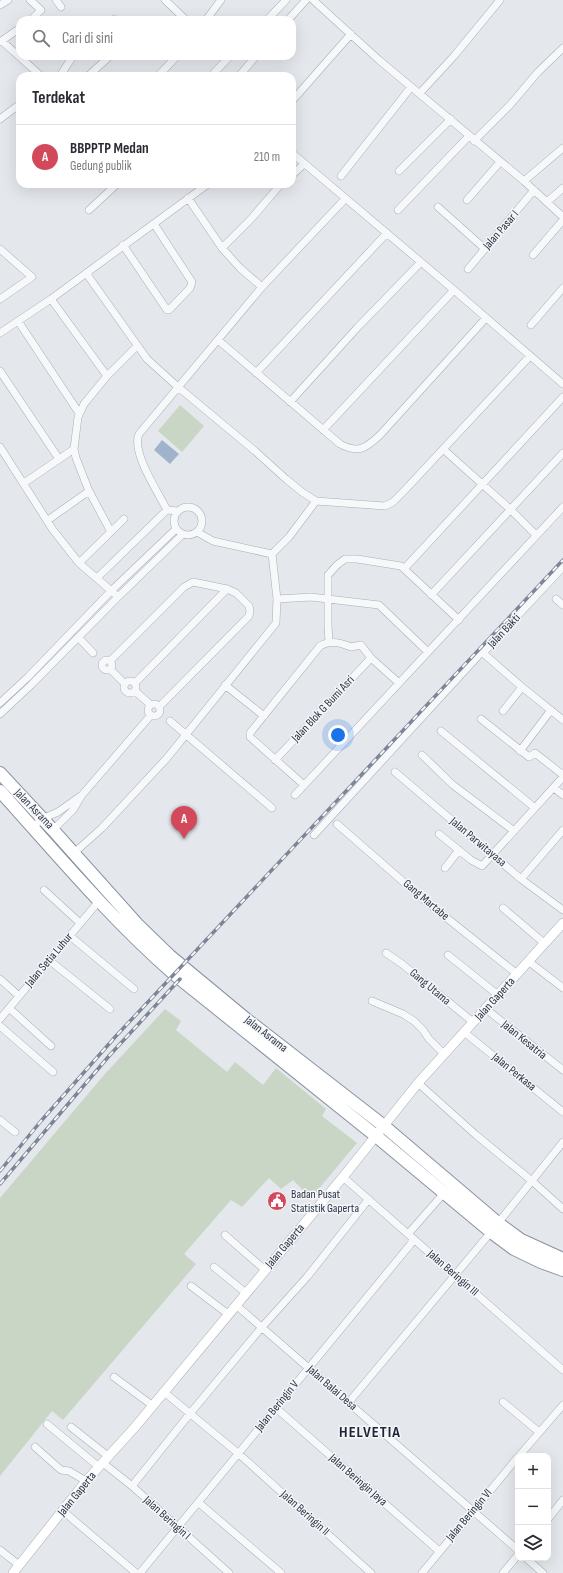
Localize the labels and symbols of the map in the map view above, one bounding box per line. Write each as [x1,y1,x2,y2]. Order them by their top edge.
street label: Jalan Pasar I [479,207,522,253]
street label: Jalan Bakti [484,611,524,652]
street label: Jalan Blok G Bumi Asri [288,673,358,746]
your location [328,725,348,745]
street label: Jalan Asrama [10,785,57,833]
pin: A [171,806,197,839]
street label: Jalan Parwitayasa [446,813,510,870]
street label: Gang Martabe [400,876,452,924]
street label: Jalan Setia Luhur [21,929,76,991]
street label: Gang Utama [406,966,454,1009]
street label: Jalan Gaperta [471,974,519,1025]
street label: Jalan Asrama [241,1012,291,1056]
street label: Jalan Kesatria [498,1017,550,1063]
street label: Jalan Perkasa [488,1049,539,1095]
place label: Badan Pusat Statistik Gaperta [291,1187,359,1216]
public building icon: Badan Pusat Statistik Gaperta [266,1190,288,1212]
street label: Jalan Gaperta [262,1221,308,1272]
street label: Jalan Beringin III [423,1246,482,1299]
street label: Jalan Balai Desa [303,1361,360,1414]
street label: Jalan Beringin V [251,1377,303,1435]
district label: HELVETIA [339,1423,401,1442]
street label: Jalan Beringin Jaya [325,1450,390,1510]
street label: Jalan Gaperta [54,1468,100,1520]
street label: Jalan Beringin II [277,1486,333,1539]
street label: Jalan Beringin VI [442,1486,495,1545]
street label: Jalan Beringin I [140,1492,194,1543]

